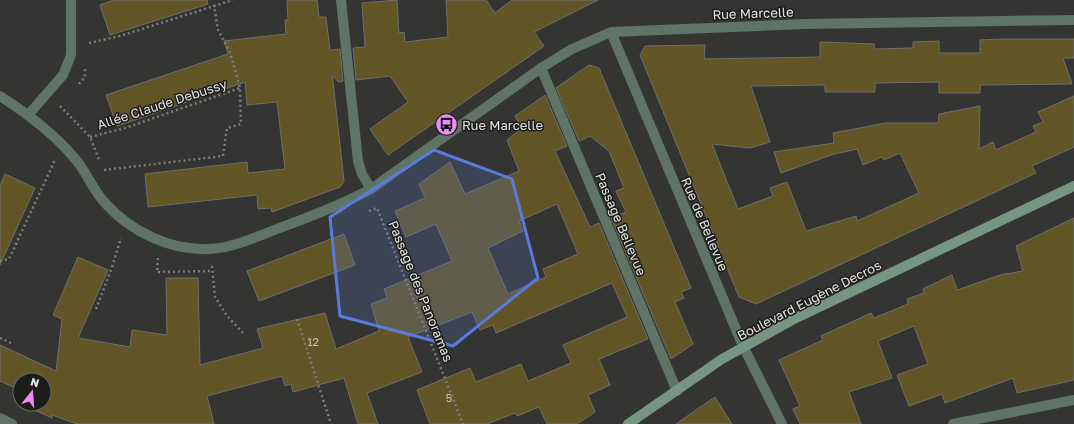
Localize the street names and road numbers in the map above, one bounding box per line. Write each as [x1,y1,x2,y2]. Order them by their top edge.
street label: Rue Marcelle [712,4,794,22]
street label: Allée Claude Debussy [95,75,230,133]
street label: Passage Bellevue [592,170,650,278]
street label: Rue de Bellevue [678,175,732,273]
street label: Passage des Panoramas [385,218,457,364]
street label: Boulevard Eugène Decros [734,257,884,343]

